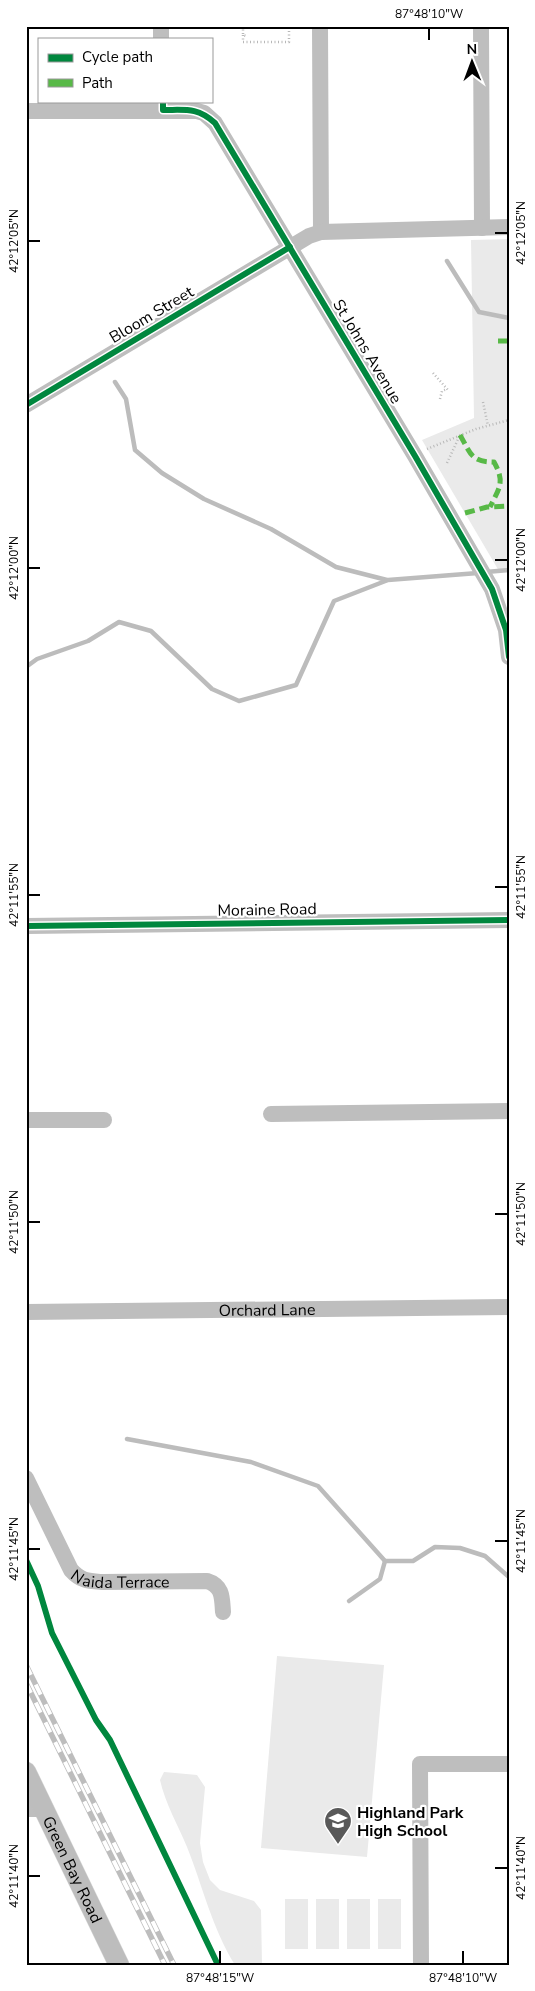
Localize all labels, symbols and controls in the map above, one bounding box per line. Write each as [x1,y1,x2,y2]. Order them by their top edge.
text: 87°48'10"W [395,6,463,22]
legend [38,38,212,102]
north arrow [448,38,498,88]
text: N [466,40,477,59]
text: Cycle path [82,47,153,67]
text: Path [82,73,113,93]
text: 42°12'05"N [513,201,529,265]
text: 42°12'05"N [6,209,22,273]
street label: Bloom Street [105,281,198,349]
street label: St Johns Avenue [327,295,407,408]
text: 42°12'00"N [513,528,529,592]
text: 42°12'00"N [6,536,22,600]
text: 42°11'55"N [513,855,529,919]
text: 42°11'55"N [6,863,22,927]
street label: Moraine Road [217,898,317,922]
text: 42°11'50"N [513,1182,529,1246]
text: 42°11'50"N [6,1190,22,1254]
street label: Orchard Lane [218,1299,316,1322]
text: 42°11'45"N [513,1509,529,1573]
text: 42°11'45"N [6,1517,22,1581]
street label: Naida Terrace [66,1565,170,1594]
place label: Highland Park High School [357,1802,464,1842]
school or university icon: Highland Park High School [323,1806,353,1845]
street label: Green Bay Road [37,1813,107,1927]
text: 42°11'40"N [513,1836,529,1900]
text: 42°11'40"N [6,1844,22,1908]
text: 87°48'15"W [186,1970,254,1986]
text: 87°48'10"W [429,1970,497,1986]

